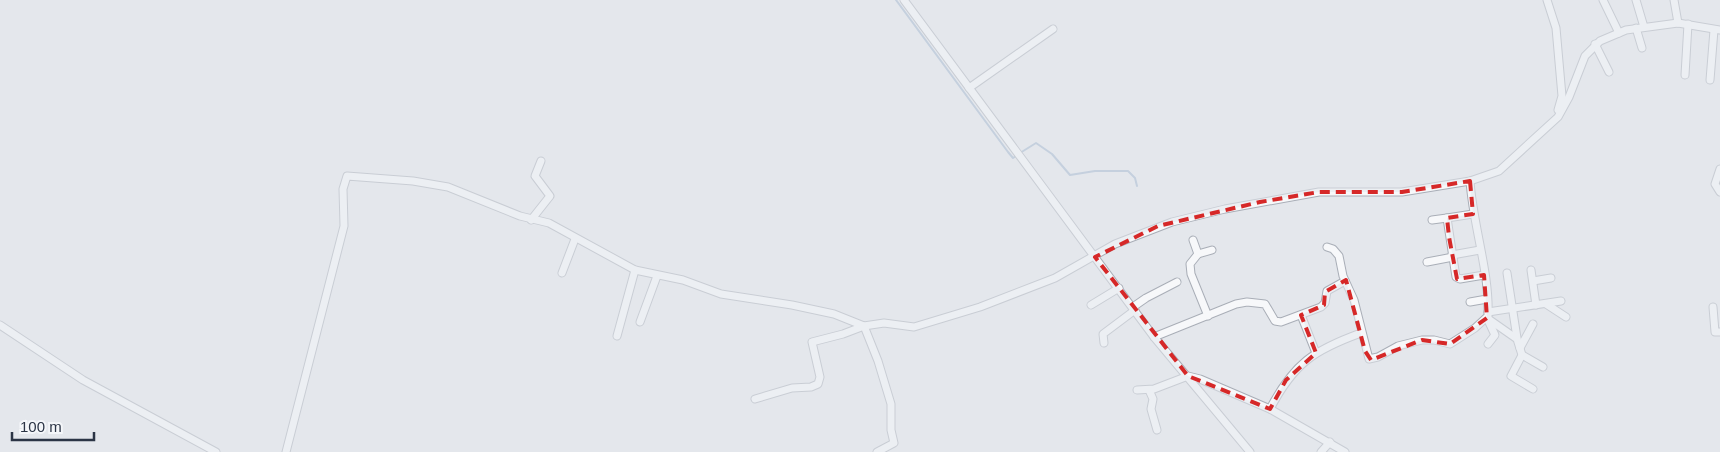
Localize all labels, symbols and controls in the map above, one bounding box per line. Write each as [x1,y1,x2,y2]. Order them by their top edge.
scale bar [12,410,95,442]
text: 100 m [20,418,62,435]

